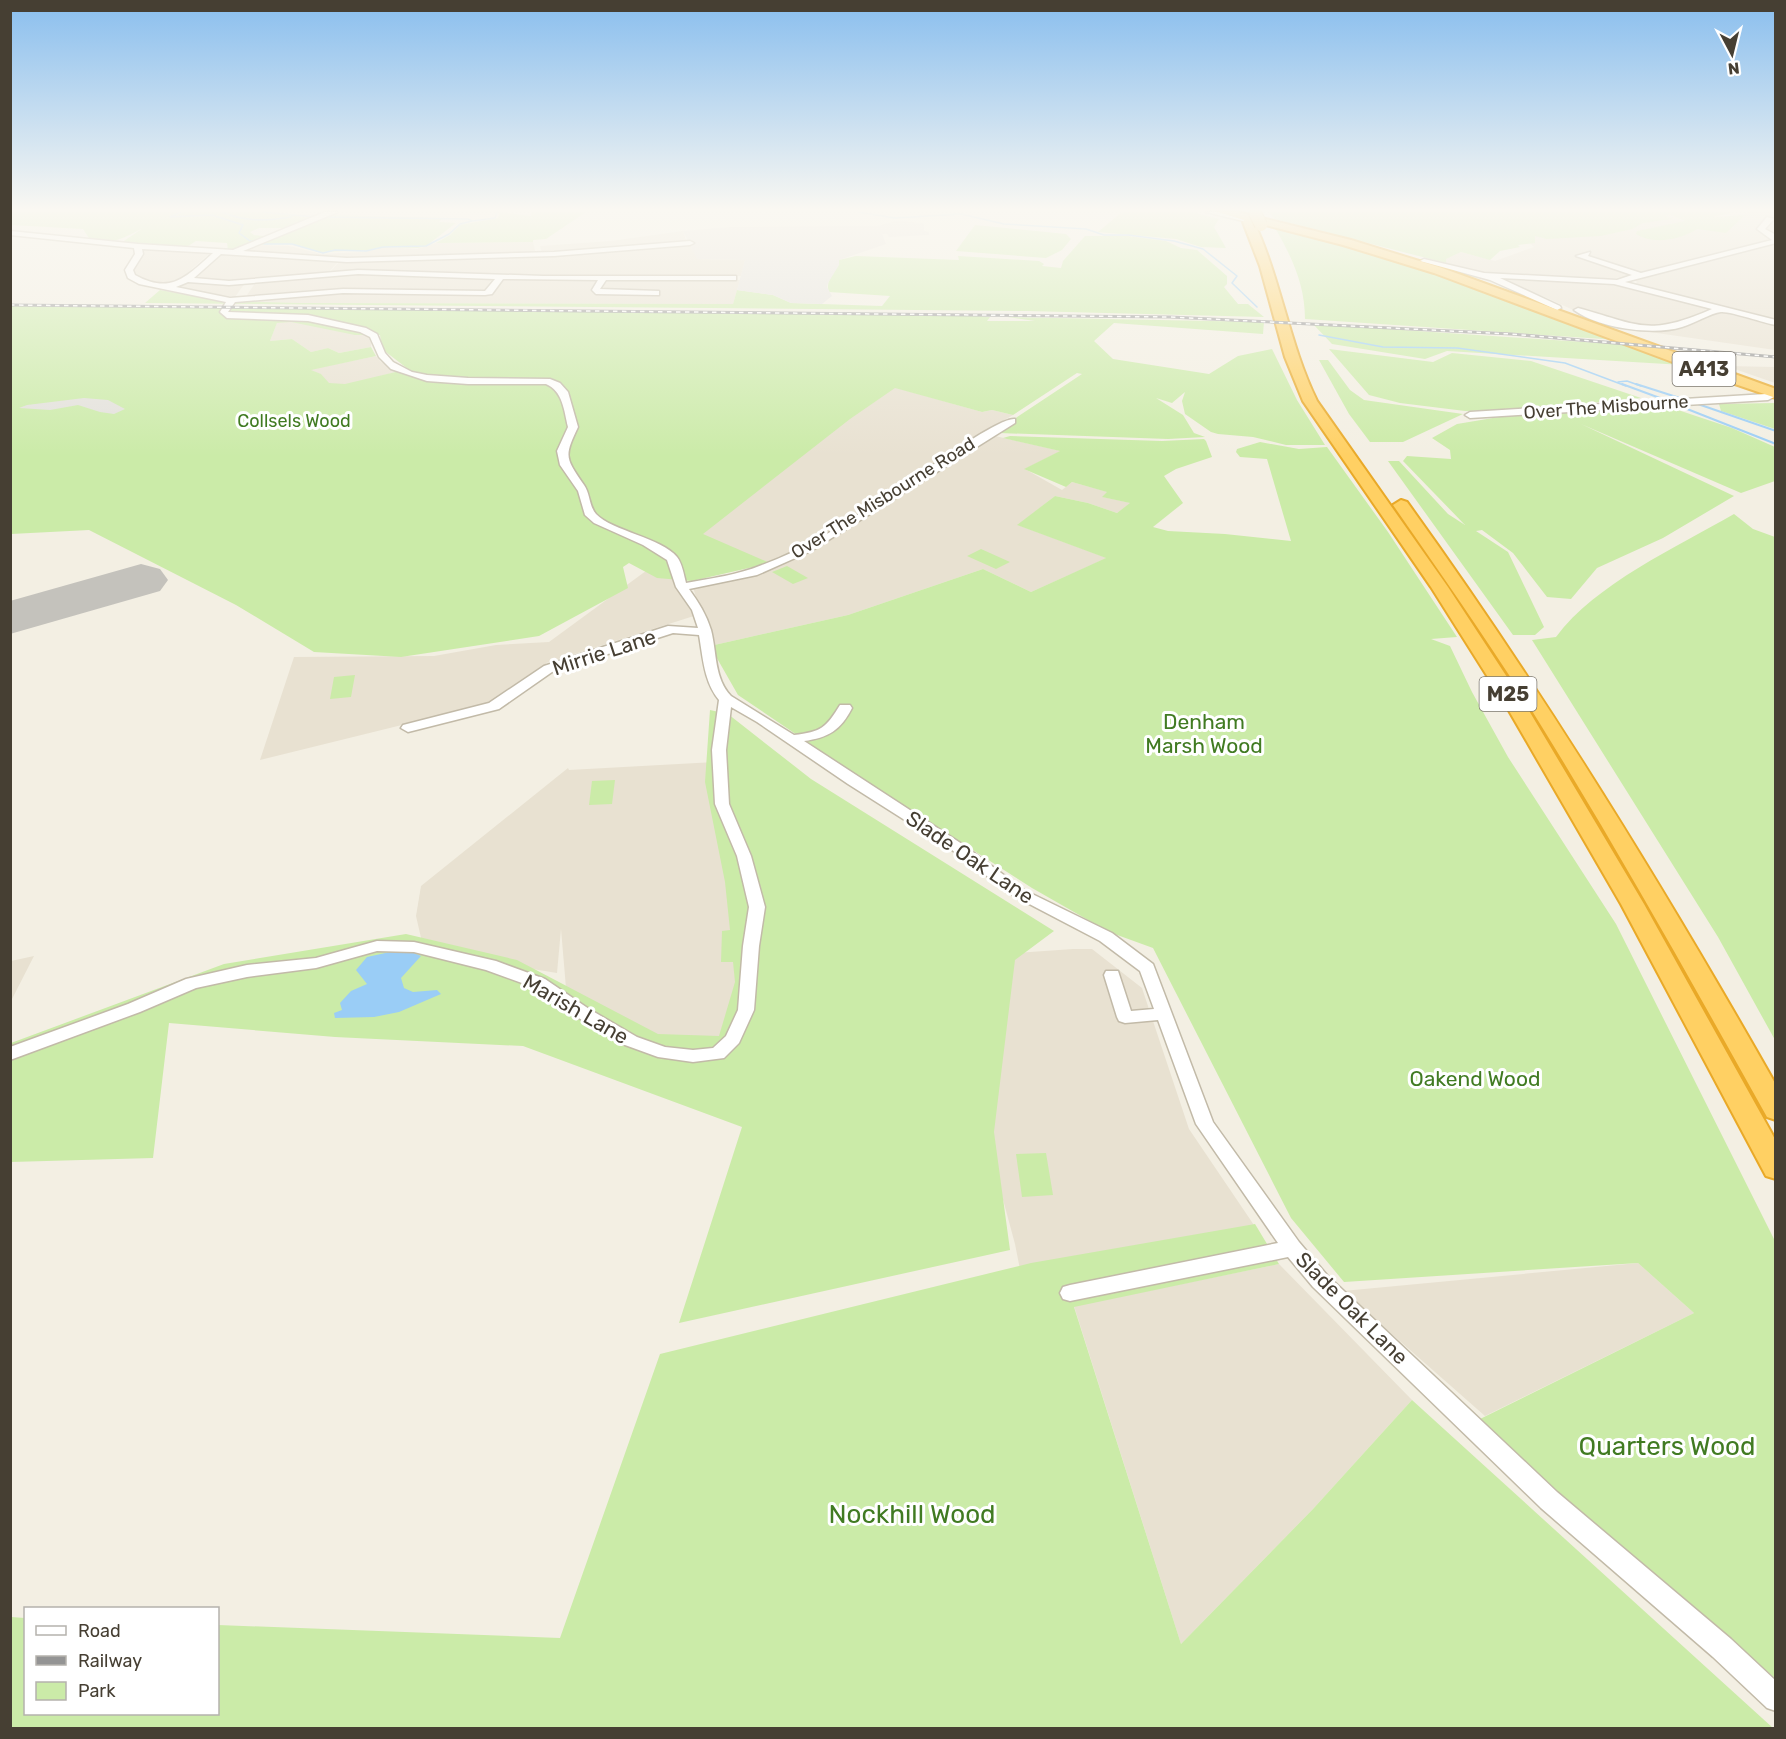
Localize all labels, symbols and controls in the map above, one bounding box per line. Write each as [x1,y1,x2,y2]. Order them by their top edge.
north arrow [1702,24,1762,84]
text: N [1727,58,1741,79]
road number: A413 [1672,352,1736,386]
street label: Over The Misbourne [1523,390,1689,424]
park label: Collsels Wood [237,410,351,432]
street label: Over The Misbourne Road [787,432,979,564]
street label: Mirrie Lane [549,623,659,681]
road number: M25 [1480,677,1537,711]
park label: Denham Marsh Wood [1145,709,1263,758]
street label: Slade Oak Lane [901,805,1039,909]
street label: Marish Lane [519,969,633,1049]
park label: Oakend Wood [1410,1066,1540,1091]
street label: Slade Oak Lane [1291,1247,1413,1369]
park label: Quarters Wood [1579,1431,1755,1462]
park label: Nockhill Wood [828,1499,996,1530]
legend [24,1607,219,1715]
text: Road [78,1620,121,1642]
text: Railway [78,1650,142,1672]
text: Park [78,1680,116,1702]

